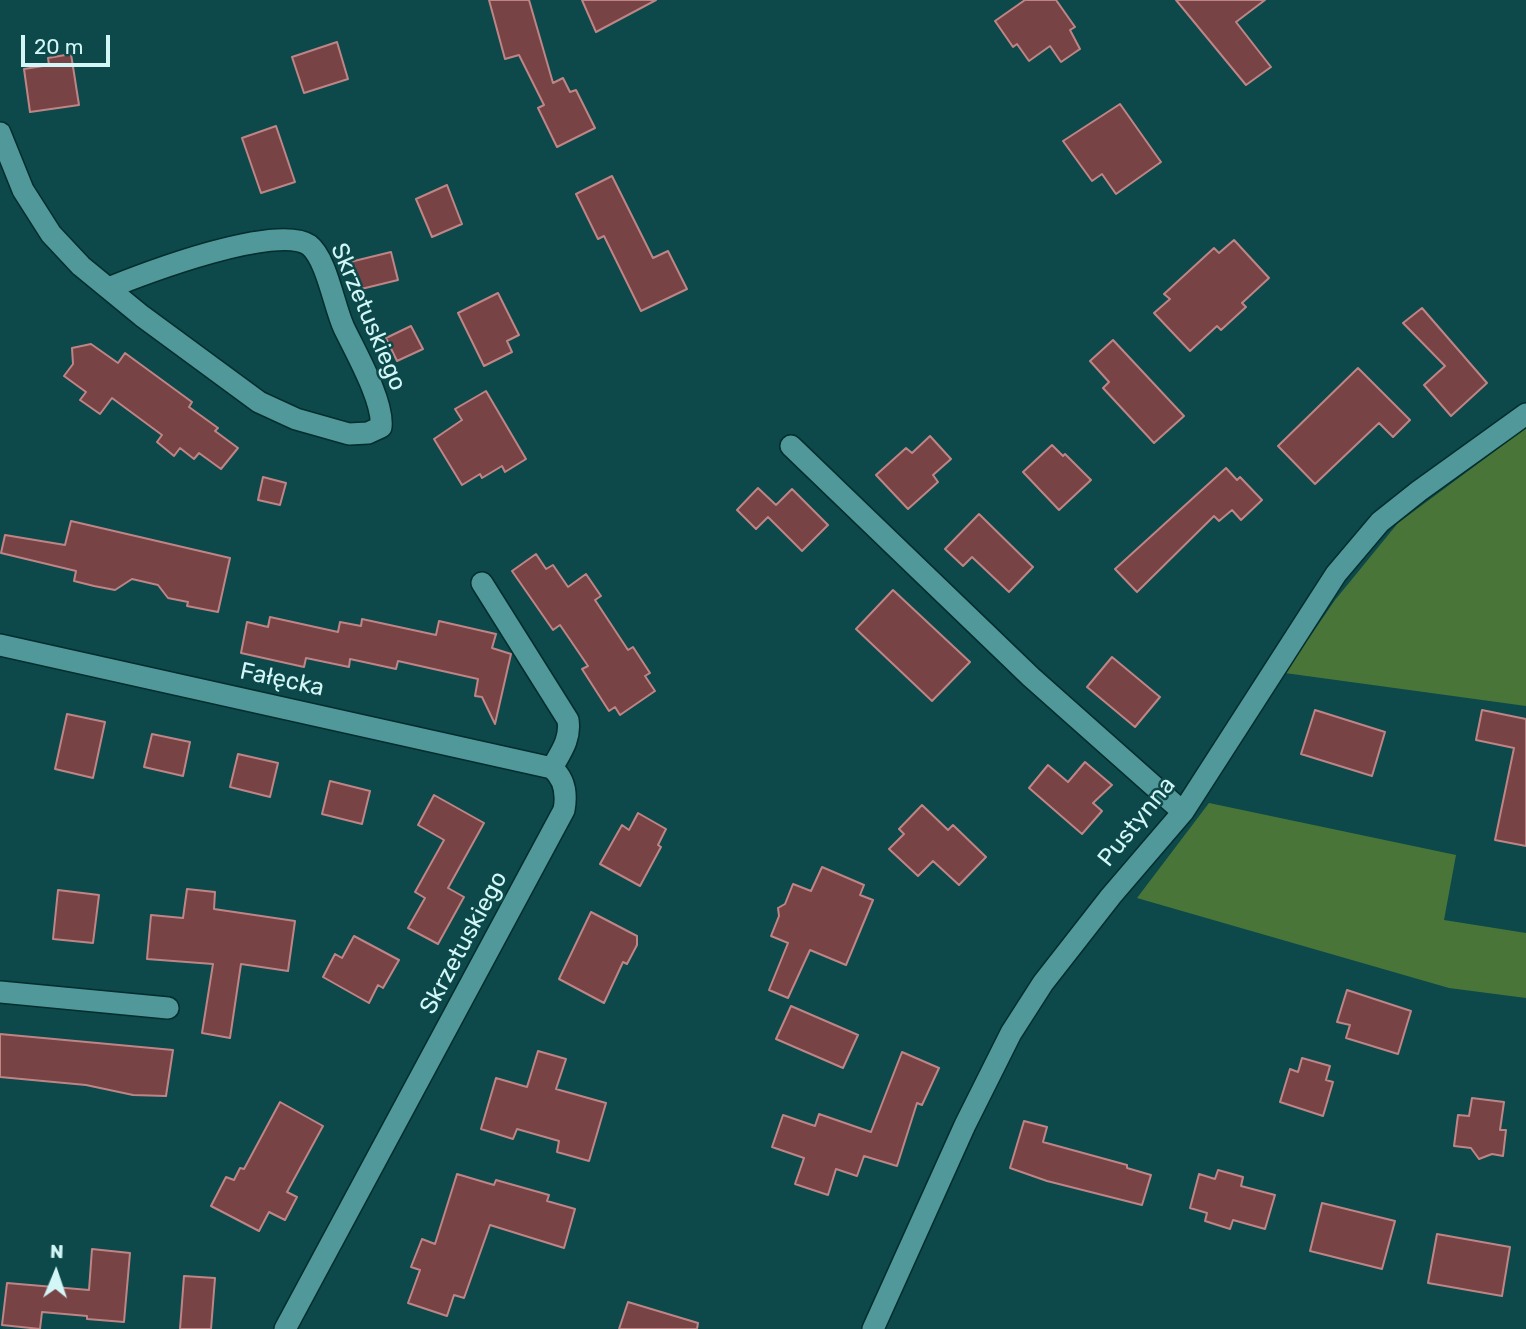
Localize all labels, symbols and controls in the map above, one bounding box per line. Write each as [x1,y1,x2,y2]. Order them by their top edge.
scale bar [24,21,114,65]
text: 20 m [34,34,83,59]
street label: Skrzetuskiego [324,239,412,395]
street label: Fałęcka [237,657,327,703]
street label: Pustynna [1092,771,1182,873]
street label: Skrzetuskiego [414,867,514,1019]
north arrow [21,1238,91,1308]
text: N [50,1240,64,1263]

